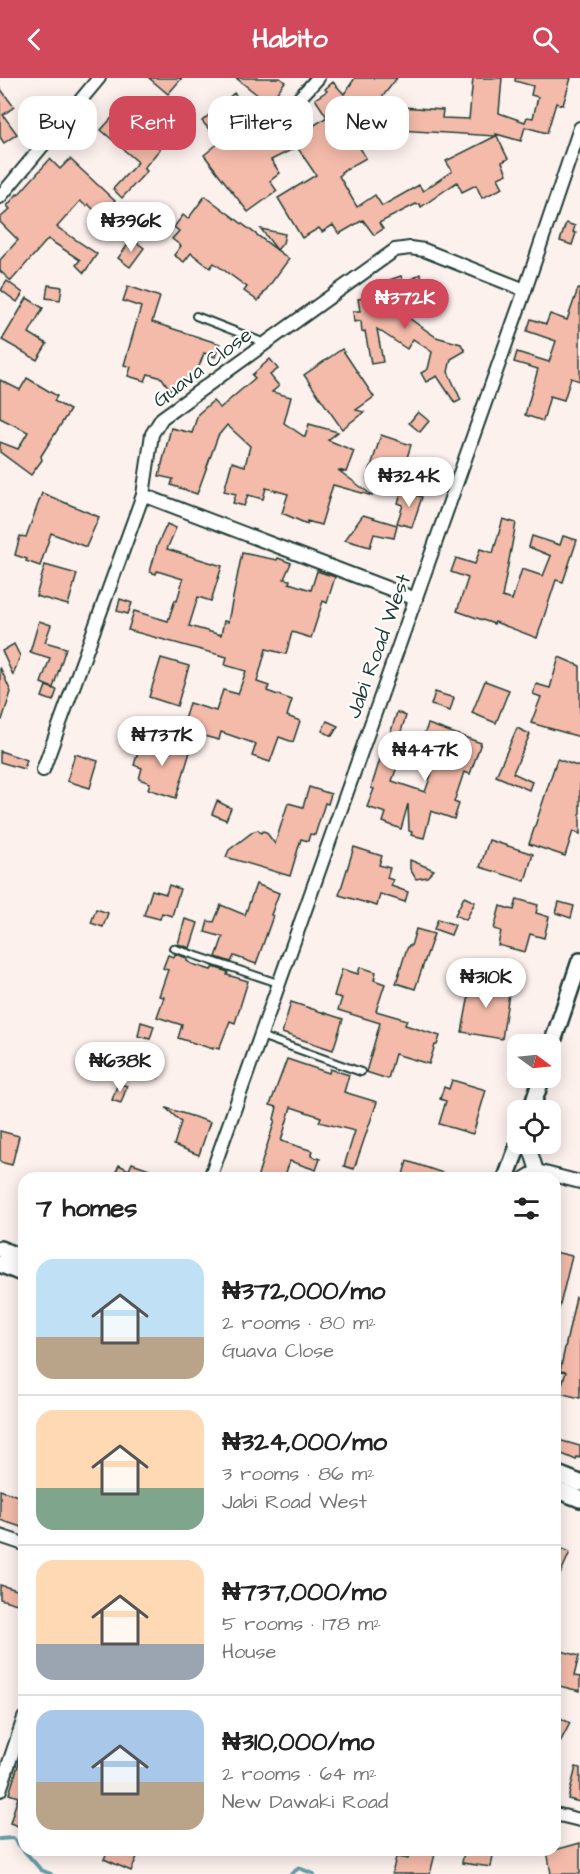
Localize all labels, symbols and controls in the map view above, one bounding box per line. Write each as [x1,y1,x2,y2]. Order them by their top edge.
text: Habito [252,20,328,58]
icon: back [18,23,51,56]
icon: search [529,23,562,56]
chip: Buy [18,96,97,150]
chip: Rent [109,96,196,150]
chip: Filters [208,96,313,150]
chip: New [325,96,409,150]
pin: ₦396K [89,202,173,253]
text: ₦396K [101,207,161,235]
pin: ₦372K [363,279,447,330]
text: ₦372K [375,284,435,312]
street label: Guava Close [147,320,258,414]
pin: ₦324K [367,457,451,508]
text: ₦324K [378,462,440,490]
street label: Jabi Road West [339,569,418,723]
pin: ₦737K [120,716,204,767]
text: ₦737K [131,721,193,749]
pin: ₦447K [383,731,467,782]
text: ₦447K [392,736,458,764]
pin: ₦310K [444,958,528,1009]
text: ₦310K [460,963,512,991]
north arrow [507,1034,561,1088]
map controls [507,1034,561,1154]
pin: ₦638K [78,1042,162,1093]
text: ₦638K [89,1047,151,1075]
button: locate [507,1100,561,1154]
text: 7 homes [36,1190,137,1226]
icon: filters [510,1192,543,1225]
text: ₦372,000/mo [222,1273,385,1309]
icon: home [84,1283,156,1355]
text: 2 rooms · 80 m² [222,1309,376,1337]
text: Guava Close [222,1337,334,1365]
text: ₦324,000/mo [222,1424,387,1460]
icon: home [84,1434,156,1506]
text: 3 rooms · 86 m² [222,1460,375,1488]
text: Jabi Road West [222,1488,367,1516]
text: ₦737,000/mo [222,1574,387,1610]
icon: home [84,1584,156,1656]
text: 5 rooms · 178 m² [222,1610,381,1638]
text: House [222,1638,276,1666]
text: ₦310,000/mo [222,1724,374,1760]
icon: home [84,1734,156,1806]
text: 2 rooms · 64 m² [222,1760,377,1788]
text: New Dawaki Road [222,1788,388,1816]

